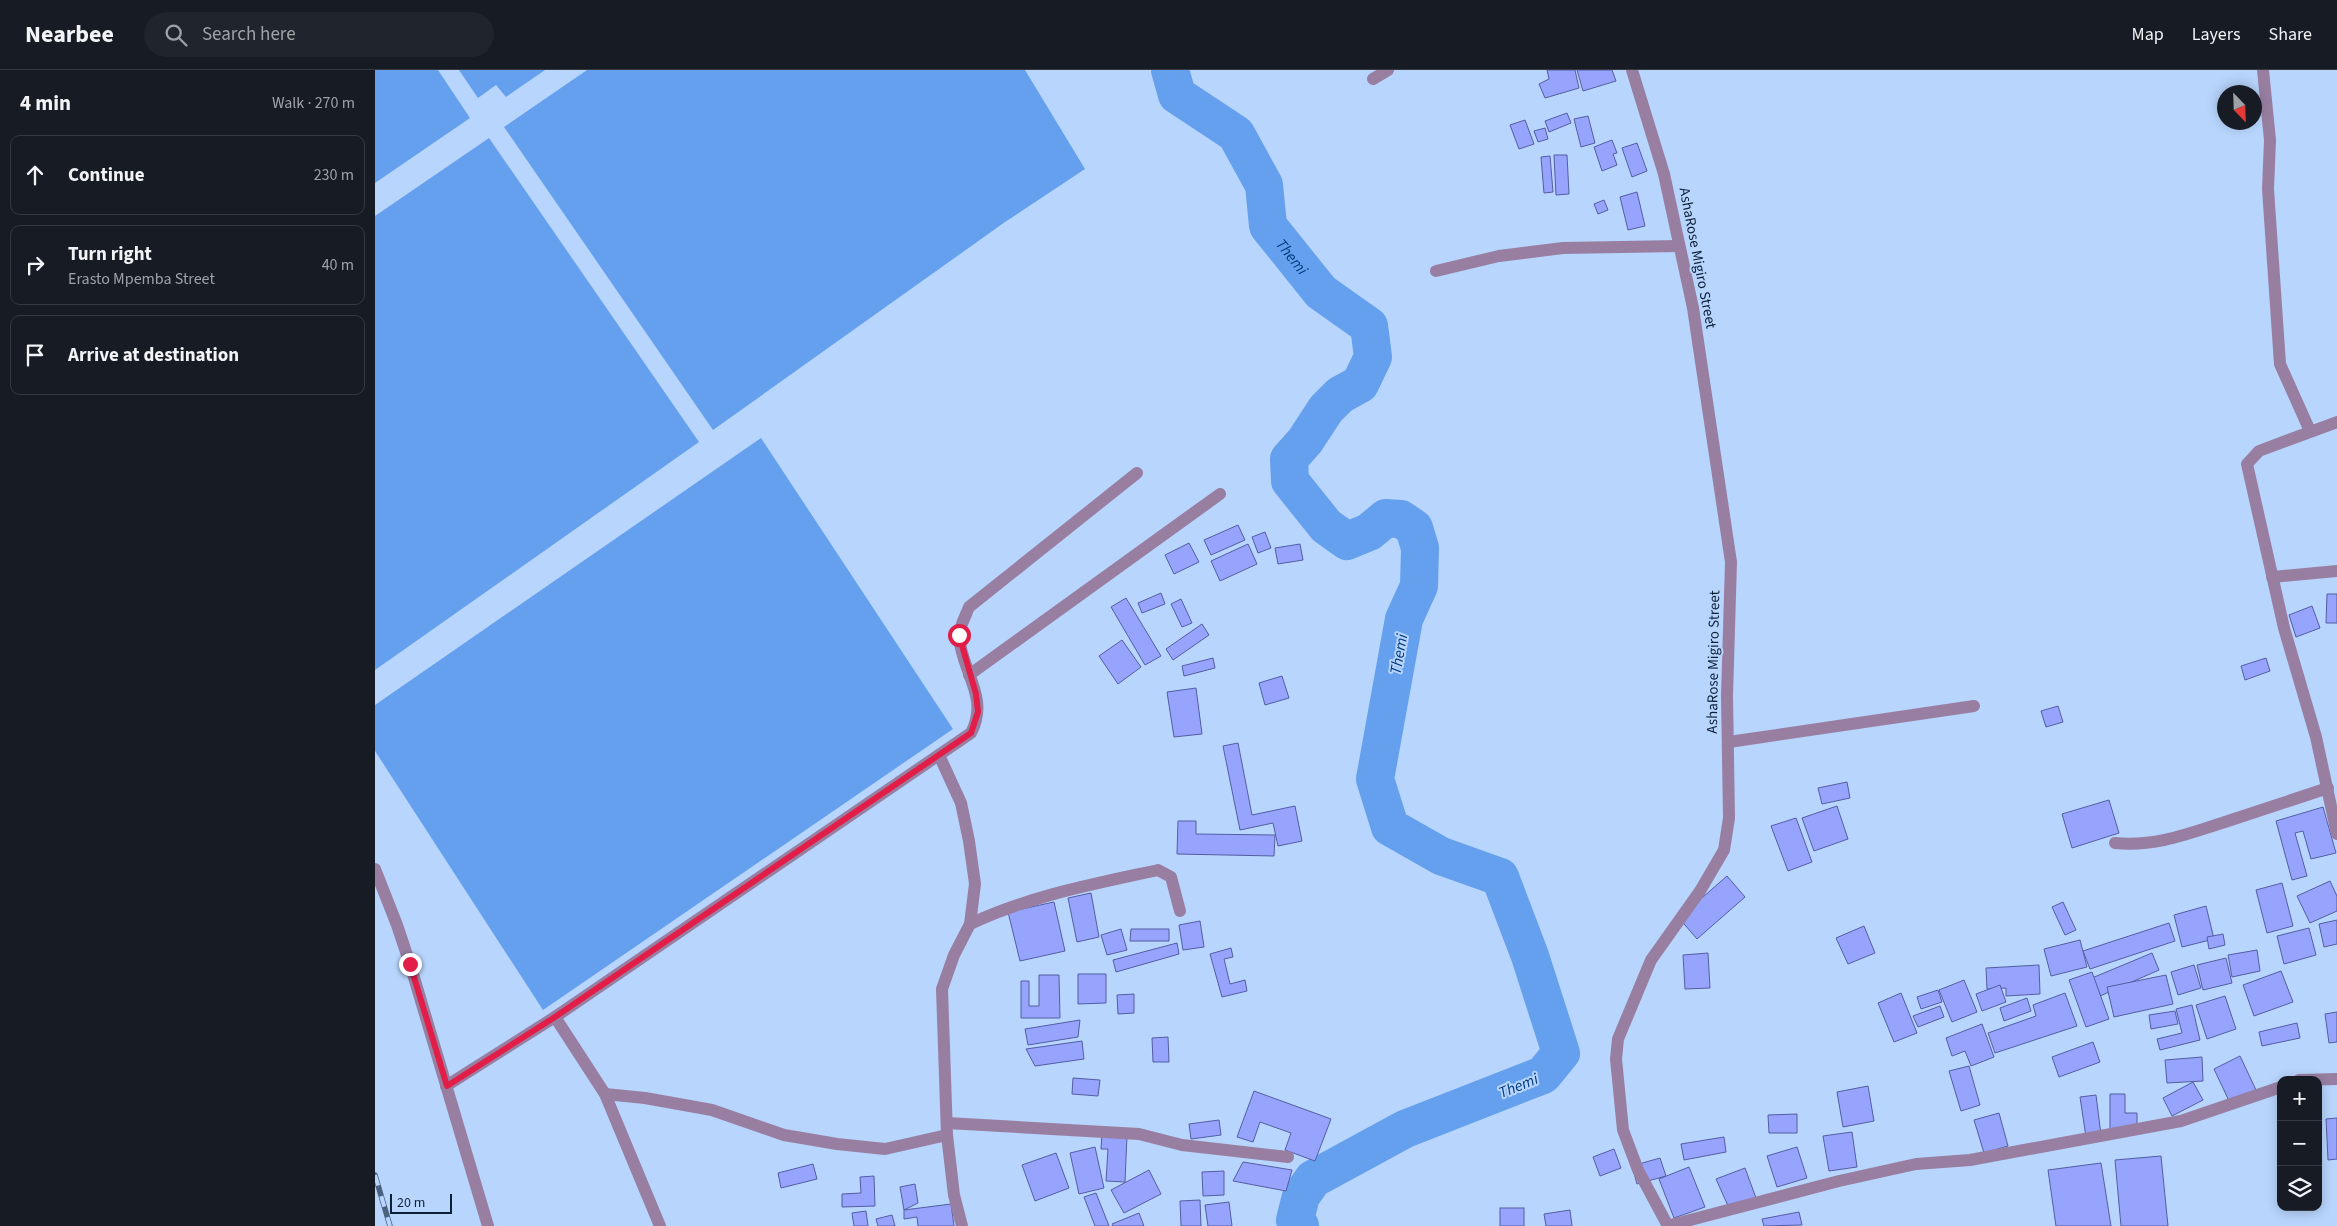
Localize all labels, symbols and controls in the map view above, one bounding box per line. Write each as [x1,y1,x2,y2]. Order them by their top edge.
search box [144,12,494,57]
text: Nearbee [25,17,114,52]
icon: search [162,21,190,49]
text: Search here [202,21,296,48]
text: Map [2132,22,2164,47]
text: Layers [2192,22,2241,47]
text: Share [2269,22,2312,47]
north arrow [2217,85,2262,130]
text: 4 min [20,88,71,118]
text: Walk · 270 m [272,92,355,114]
icon: ahead [21,161,49,189]
text: Continue [68,162,145,189]
text: 230 m [314,164,354,186]
street label: AshaRose Migiro Street [1674,186,1721,330]
water label: Themi [1270,234,1313,280]
text: Turn right [68,241,152,268]
icon: right [21,251,49,279]
text: 40 m [322,254,354,276]
text: Erasto Mpemba Street [68,268,215,290]
icon: arrive [21,341,49,369]
text: Arrive at destination [68,342,239,369]
street label: AshaRose Migiro Street [1702,590,1725,734]
route start [948,624,971,647]
water label: Themi [1385,632,1413,676]
route end [399,953,422,976]
water label: Themi [1495,1068,1542,1104]
map controls [2277,1076,2322,1211]
button: + [2277,1076,2322,1121]
button: − [2277,1121,2322,1166]
button: layers [2277,1166,2322,1211]
scale bar [390,1191,453,1214]
text: 20 m [397,1193,425,1213]

